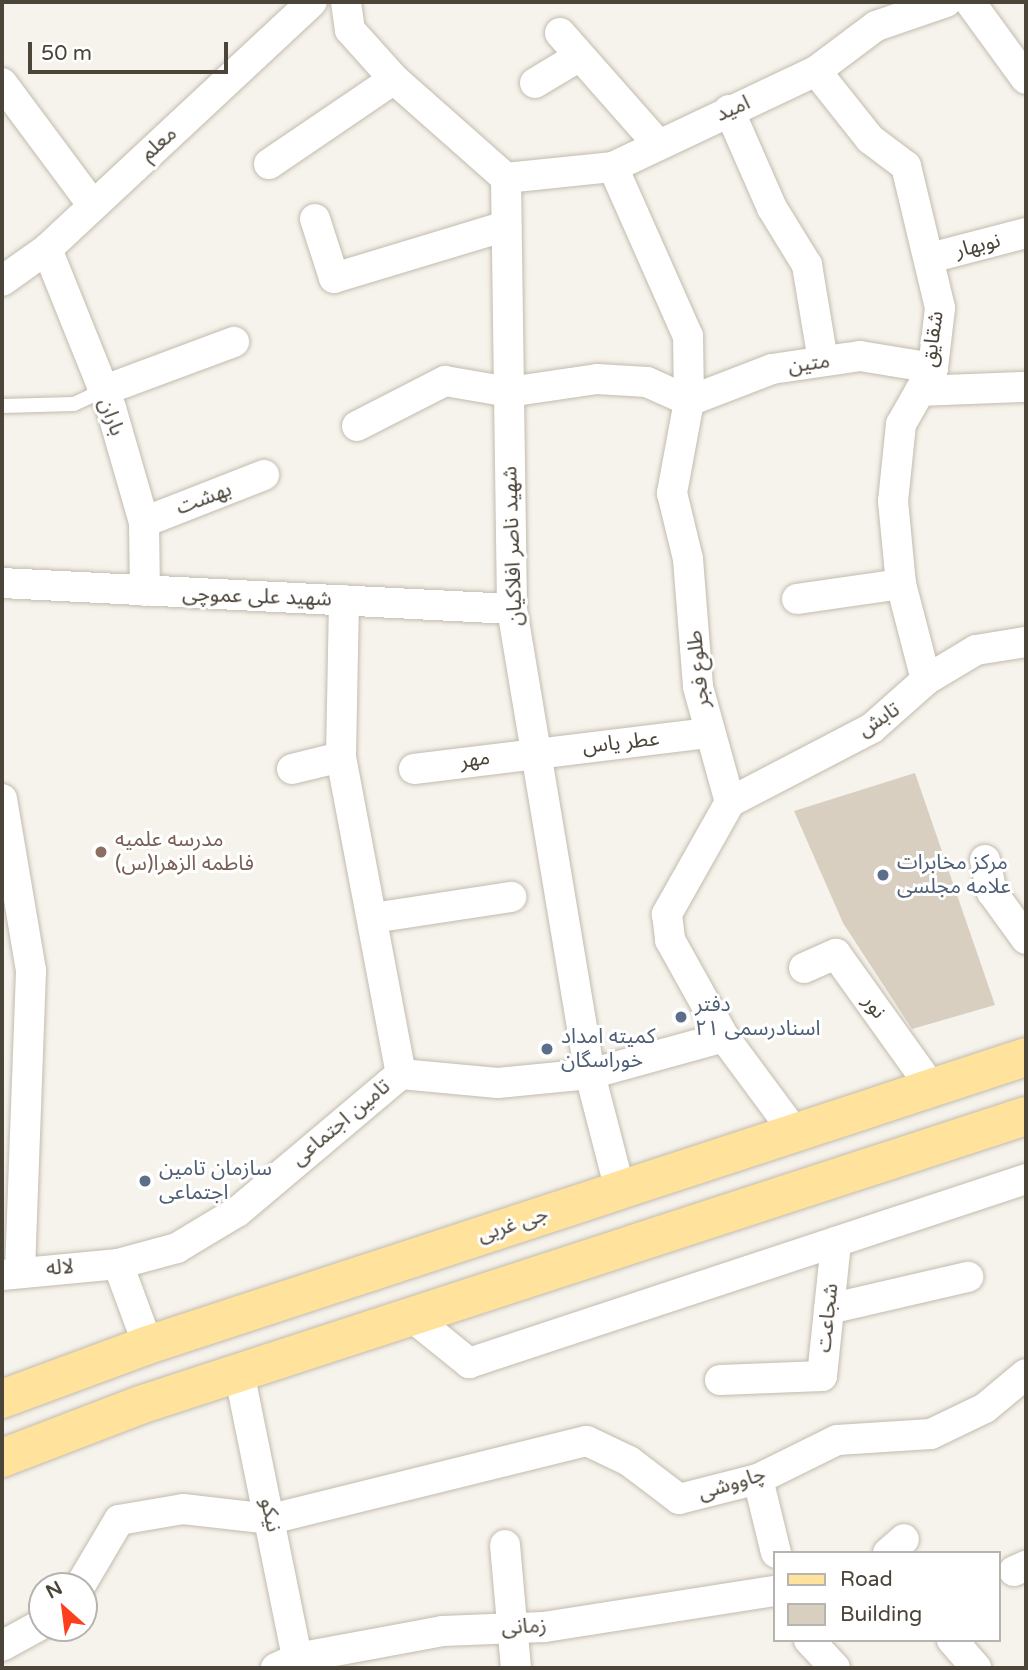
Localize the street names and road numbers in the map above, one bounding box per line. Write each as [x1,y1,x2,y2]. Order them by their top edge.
street label: امید [712,90,754,128]
street label: معلم [136,121,182,167]
street label: نوبهار [953,228,1003,264]
street label: شقایق [917,309,949,369]
street label: متین [786,349,832,379]
street label: باران [93,395,129,439]
street label: شهید ناصر افلاکیان [498,466,528,626]
street label: بهشت [173,477,235,521]
street label: شهید علی عموچی [182,582,332,612]
street label: طلوع فجر [682,629,716,709]
street label: تابش [853,697,905,743]
street label: عطر یاس [581,726,661,760]
street label: مهر [458,745,492,775]
street label: نور [857,990,891,1024]
street label: تامین اجتماعی [286,1074,396,1172]
street label: جی غربی [475,1202,551,1248]
street label: لاله [45,1254,75,1282]
street label: شجاعت [812,1282,844,1354]
street label: چاووشی [695,1462,769,1506]
street label: نیکو [254,1496,286,1534]
street label: زمانی [501,1613,547,1641]

